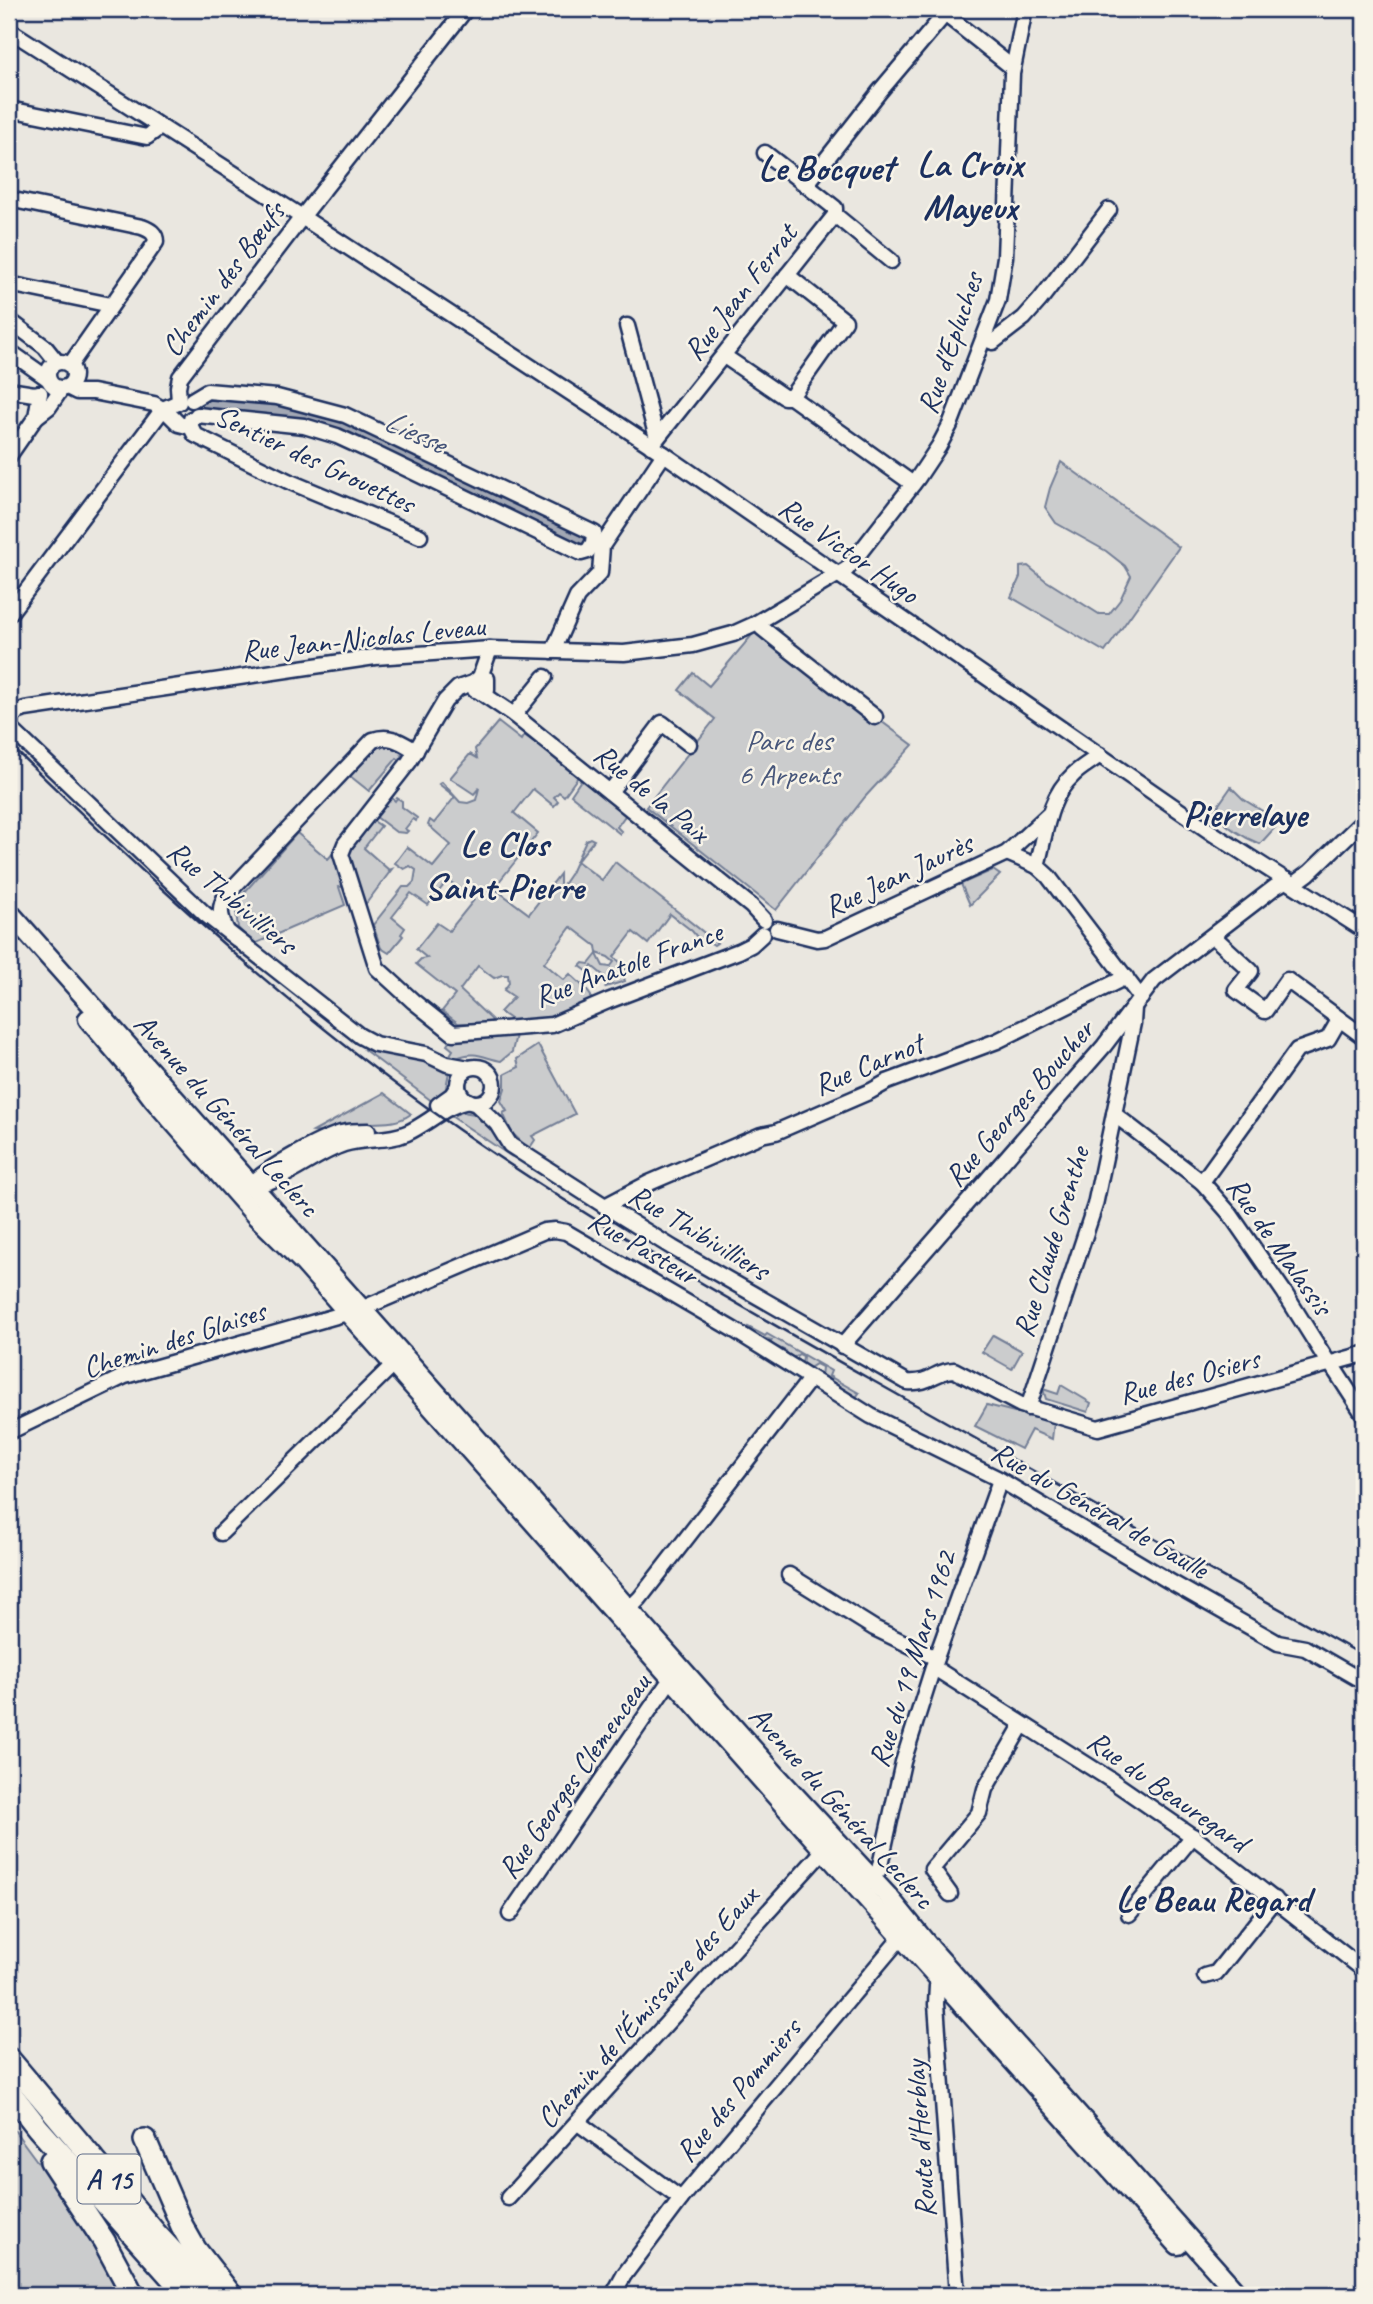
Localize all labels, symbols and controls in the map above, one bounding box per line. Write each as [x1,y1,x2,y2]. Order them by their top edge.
district label: La Croix Mayeux [917,140,1026,230]
district label: Le Bocquet [758,144,899,191]
street label: Chemin des Bœufs [153,192,295,364]
street label: Rue Jean Ferrat [675,214,807,368]
street label: Rue d'Epluches [908,265,993,419]
street label: Sentier des Grouettes [209,396,424,523]
water label: Liesse [378,400,456,465]
street label: Rue Victor Hugo [772,488,927,613]
street label: Rue Jean-Nicolas Leveau [239,606,488,670]
park label: Parc des 6 Arpents [738,721,842,793]
street label: Rue de la Paix [586,735,720,853]
district label: Pierrelaye [1183,790,1309,837]
district label: Le Clos Saint-Pierre [424,820,586,910]
street label: Rue Jean Jaurès [818,823,981,926]
street label: Rue Thibivilliers [160,832,307,964]
street label: Rue Anatole France [529,912,729,1016]
street label: Avenue du Général Leclerc [126,1005,329,1225]
street label: Rue Georges Boucher [936,1010,1103,1194]
street label: Rue Carnot [808,1022,932,1104]
street label: Rue Claude Grenthe [1004,1140,1099,1342]
street label: Rue de Malassis [1218,1169,1343,1325]
street label: Rue Thibivilliers [622,1175,779,1290]
street label: Rue Pasteur [581,1201,706,1295]
street label: Chemin des Glaises [78,1291,273,1386]
street label: Rue des Osiers [1115,1338,1266,1413]
street label: Rue du Général de Gaulle [985,1433,1217,1589]
street label: Rue du 19 Mars 1962 [859,1544,966,1772]
street label: Rue Georges Clemenceau [489,1665,660,1886]
street label: Avenue du Général Leclerc [741,1697,944,1917]
street label: Rue du Beauregard [1080,1722,1259,1863]
district label: Le Beau Regard [1116,1875,1316,1922]
street label: Chemin de l'Émissaire des Eaux [528,1876,768,2136]
street label: Rue des Pommiers [667,2008,811,2170]
street label: Route d'Herblay [895,2056,944,2219]
road number: A 15 [78,2154,140,2204]

